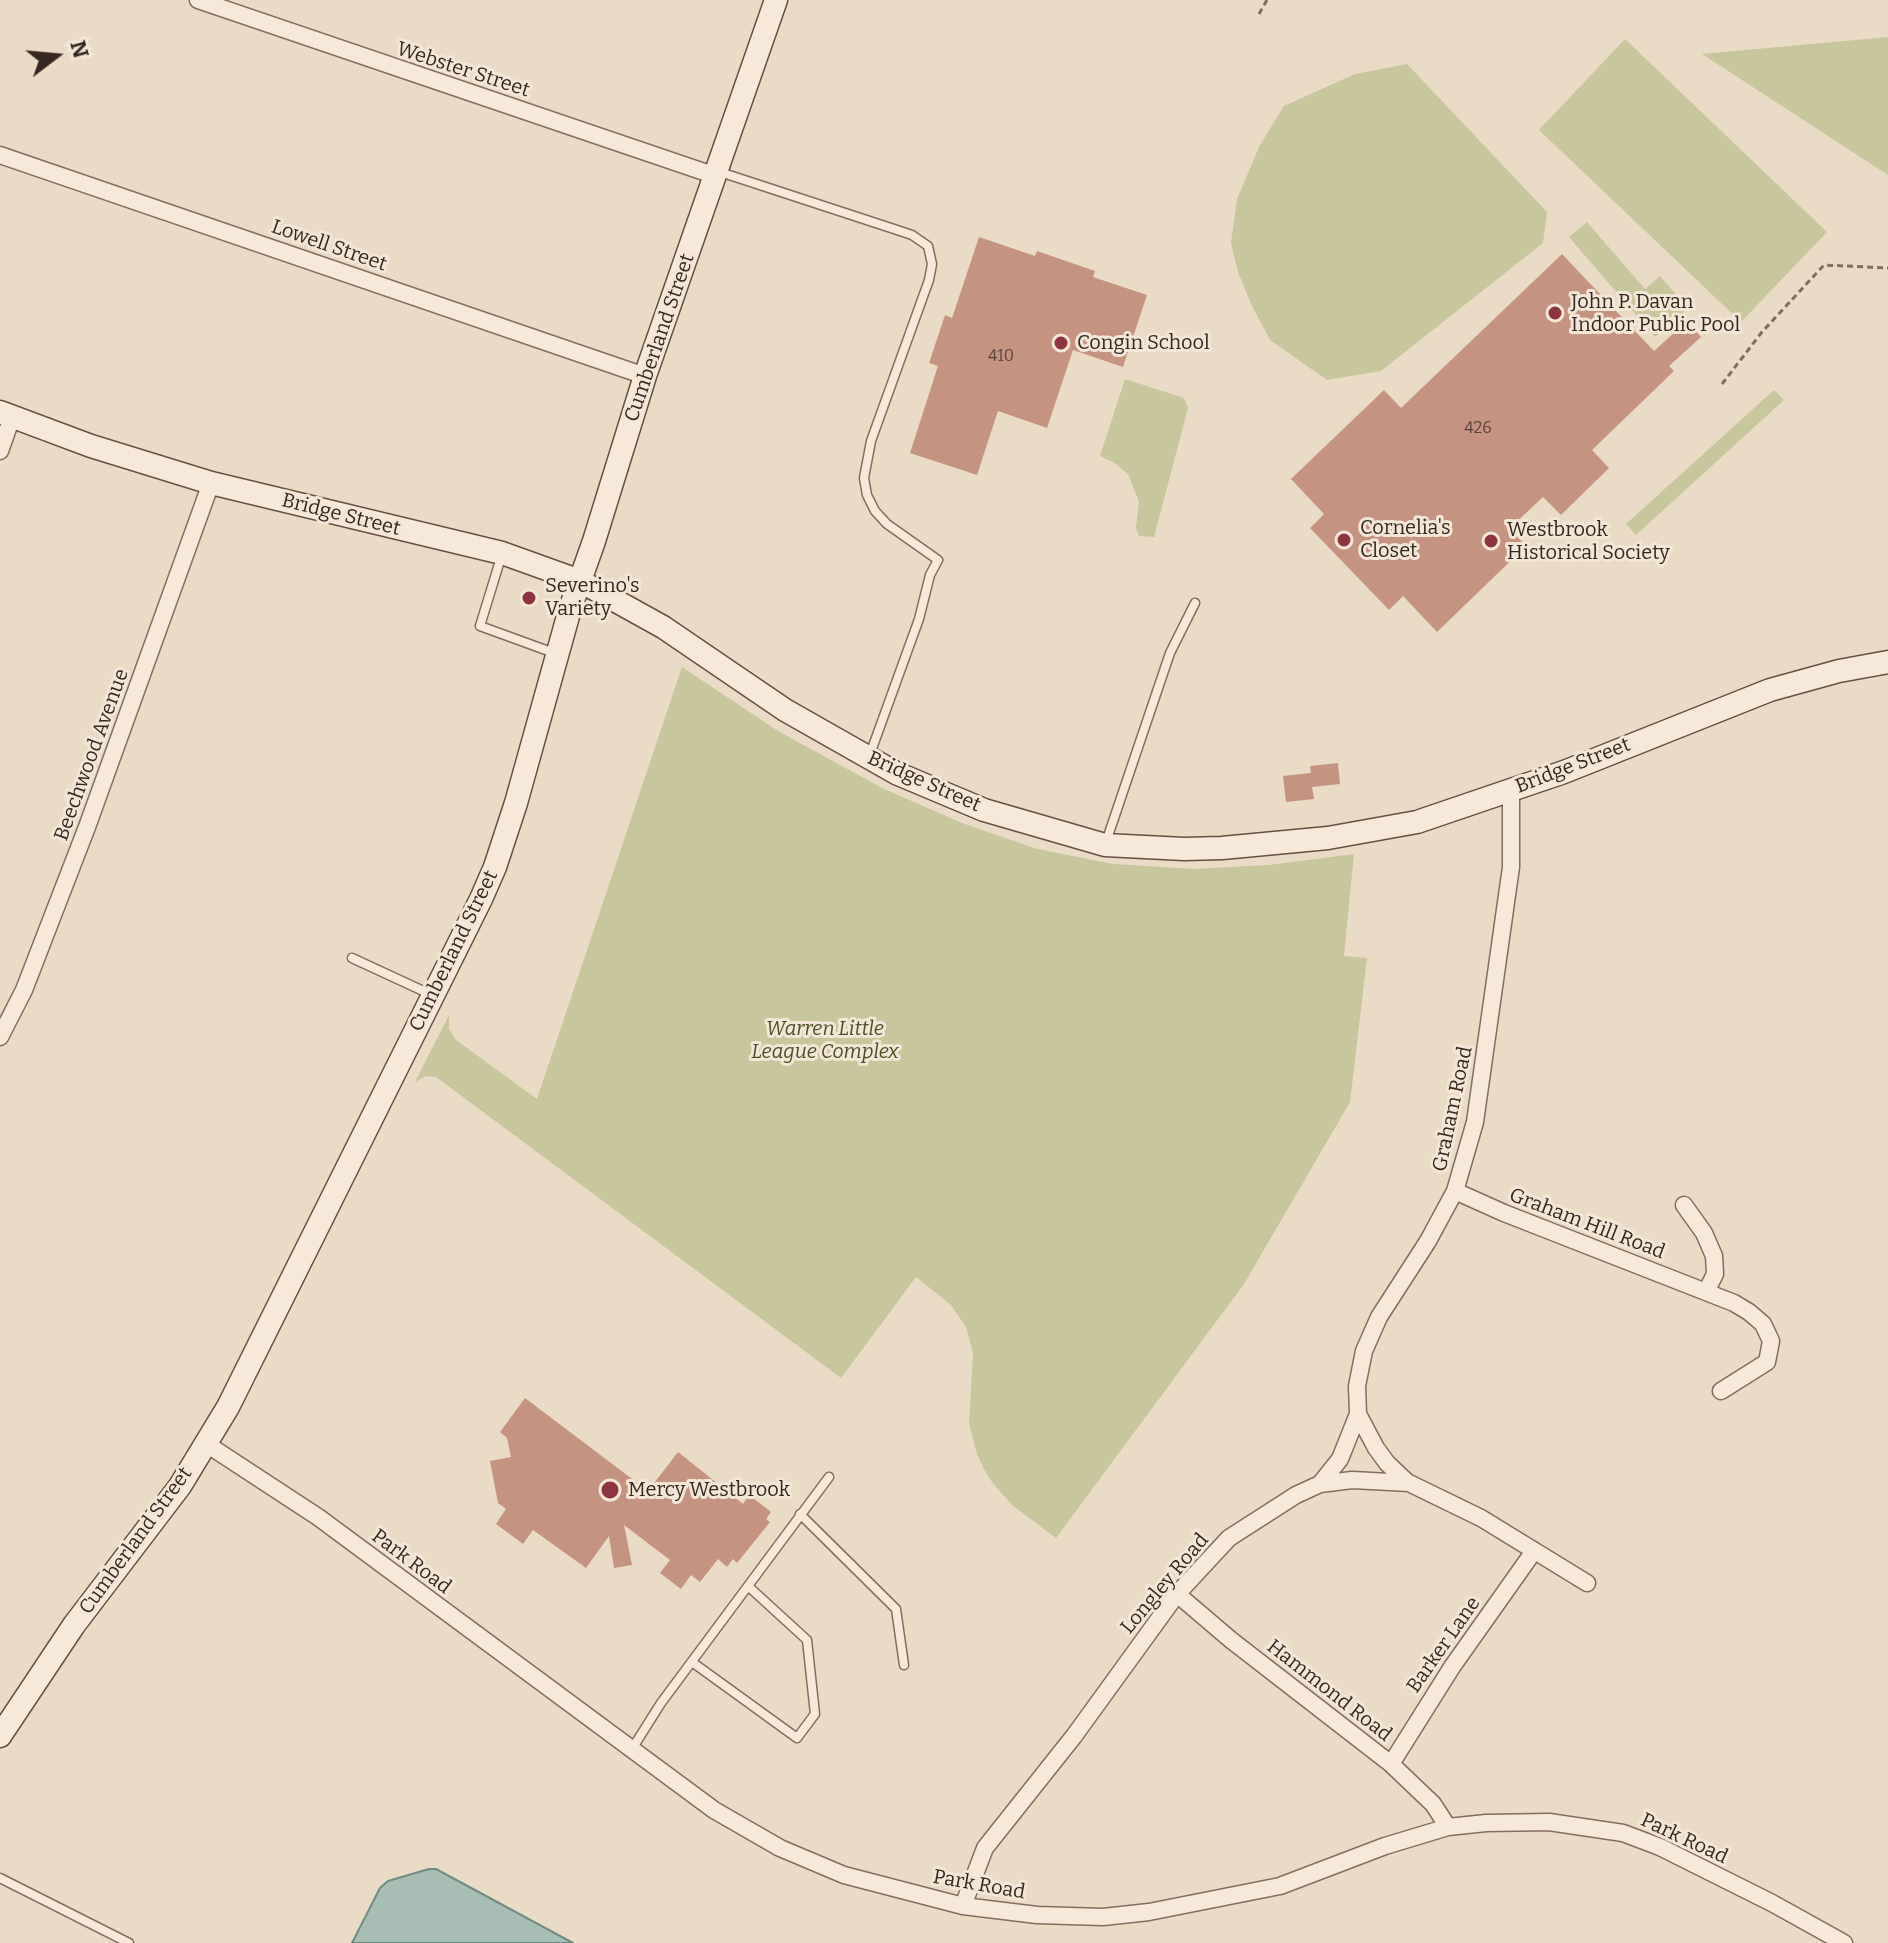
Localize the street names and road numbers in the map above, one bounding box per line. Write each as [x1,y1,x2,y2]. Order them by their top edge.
street label: Webster Street [394,37,532,103]
street label: Lowell Street [268,215,390,277]
street label: Cumberland Street [620,251,700,425]
street label: Bridge Street [279,489,403,541]
street label: Beechwood Avenue [50,666,134,844]
street label: Bridge Street [1512,733,1634,799]
street label: Bridge Street [864,746,984,818]
street label: Cumberland Street [405,867,503,1035]
street label: Graham Road [1428,1044,1478,1174]
street label: Graham Hill Road [1506,1183,1668,1265]
street label: Cumberland Street [75,1463,197,1619]
street label: Park Road [367,1524,455,1600]
street label: Longley Road [1116,1529,1214,1639]
street label: Barker Lane [1402,1592,1486,1698]
street label: Hammond Road [1262,1635,1396,1747]
street label: Park Road [1637,1808,1731,1870]
street label: Park Road [931,1865,1027,1905]

